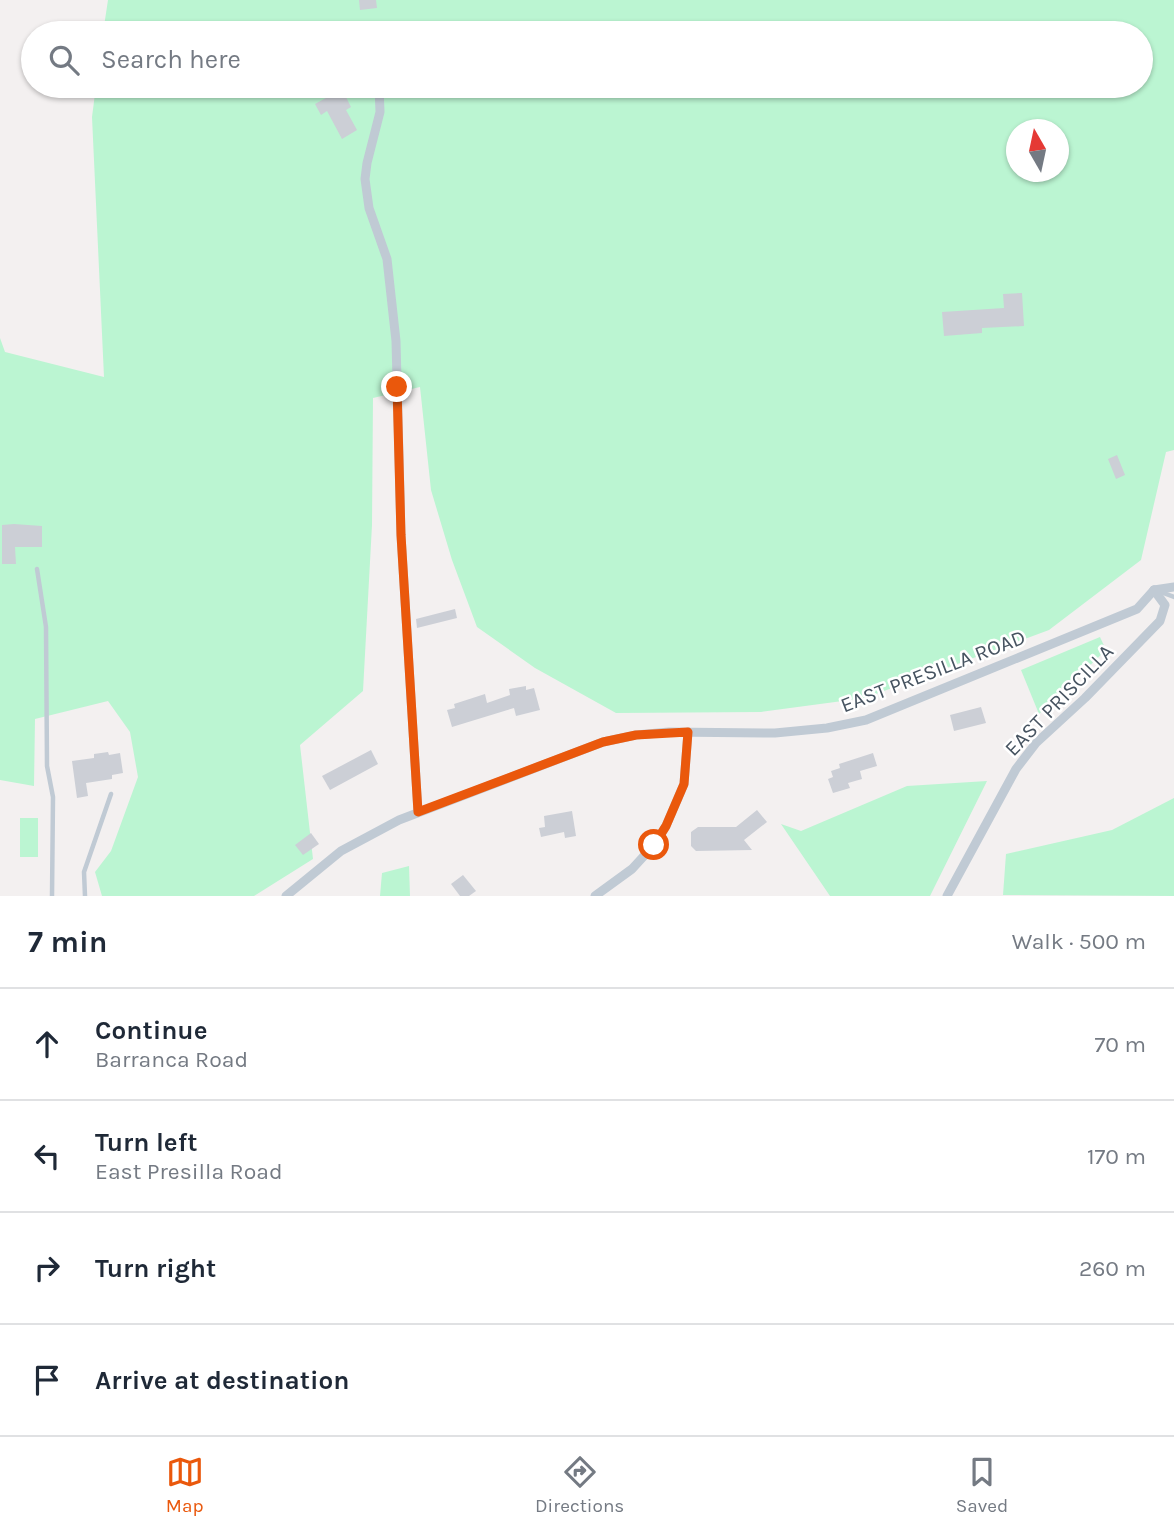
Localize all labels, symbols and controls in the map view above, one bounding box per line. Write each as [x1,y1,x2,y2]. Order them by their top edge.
search box [21,21,1153,98]
icon: search [45,41,83,79]
text: Search here [101,44,241,75]
north arrow [1006,119,1069,182]
route end [381,371,412,402]
street label: EAST PRESILLA ROAD [837,625,1029,717]
street label: EAST PRISCILLA [1000,639,1118,761]
route start [638,829,669,860]
text: 7 min [28,924,108,960]
text: Walk · 500 m [1012,928,1146,955]
text: Continue [95,1015,207,1046]
icon: ahead [28,1025,66,1063]
text: 70 m [1095,1031,1146,1058]
text: Barranca Road [95,1046,248,1073]
text: Turn left [95,1127,197,1158]
icon: left [28,1137,66,1175]
text: 170 m [1087,1143,1146,1170]
text: East Presilla Road [95,1158,283,1185]
icon: right [28,1249,66,1287]
text: Turn right [95,1253,216,1284]
text: 260 m [1079,1255,1146,1282]
icon: arrive [28,1361,66,1399]
text: Arrive at destination [95,1365,349,1396]
tab: Map [166,1453,204,1517]
tab: Directions [535,1453,624,1517]
tab: Saved [956,1453,1008,1517]

